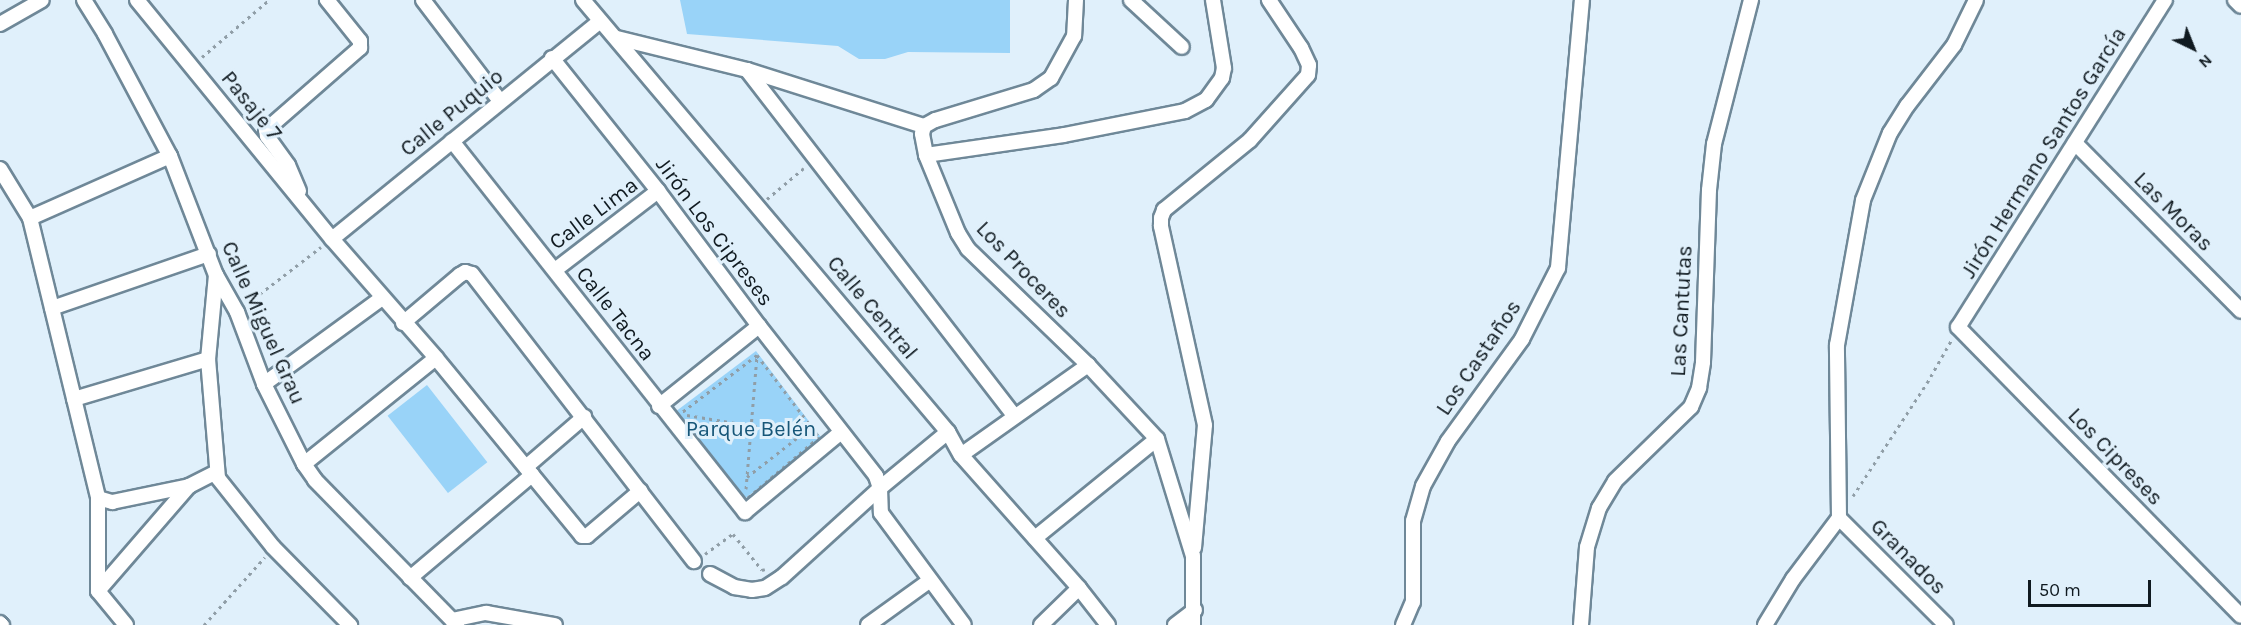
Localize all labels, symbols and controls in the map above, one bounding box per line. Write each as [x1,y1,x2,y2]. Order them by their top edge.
north arrow [2163,18,2223,78]
street label: Jirón Hermano Santos García [1956,23,2132,283]
text: N [2195,51,2216,72]
street label: Calle Puquio [395,64,509,162]
street label: Pasaje 7 [215,66,287,146]
street label: Jirón Los Cipreses [649,152,779,312]
street label: Las Moras [2128,167,2218,257]
street label: Calle Lima [545,172,643,256]
street label: Los Proceres [970,216,1076,324]
street label: Calle Miguel Grau [215,237,311,409]
street label: Las Cantutas [1665,245,1699,377]
street label: Calle Central [821,251,923,365]
street label: Calle Tacna [570,262,660,366]
street label: Los Castaños [1431,295,1527,421]
street label: Los Cipreses [2062,403,2168,511]
park label: Parque Belén [686,417,816,443]
street label: Granados [1865,514,1951,600]
scale bar [2031,568,2154,606]
text: 50 m [2039,579,2081,601]

